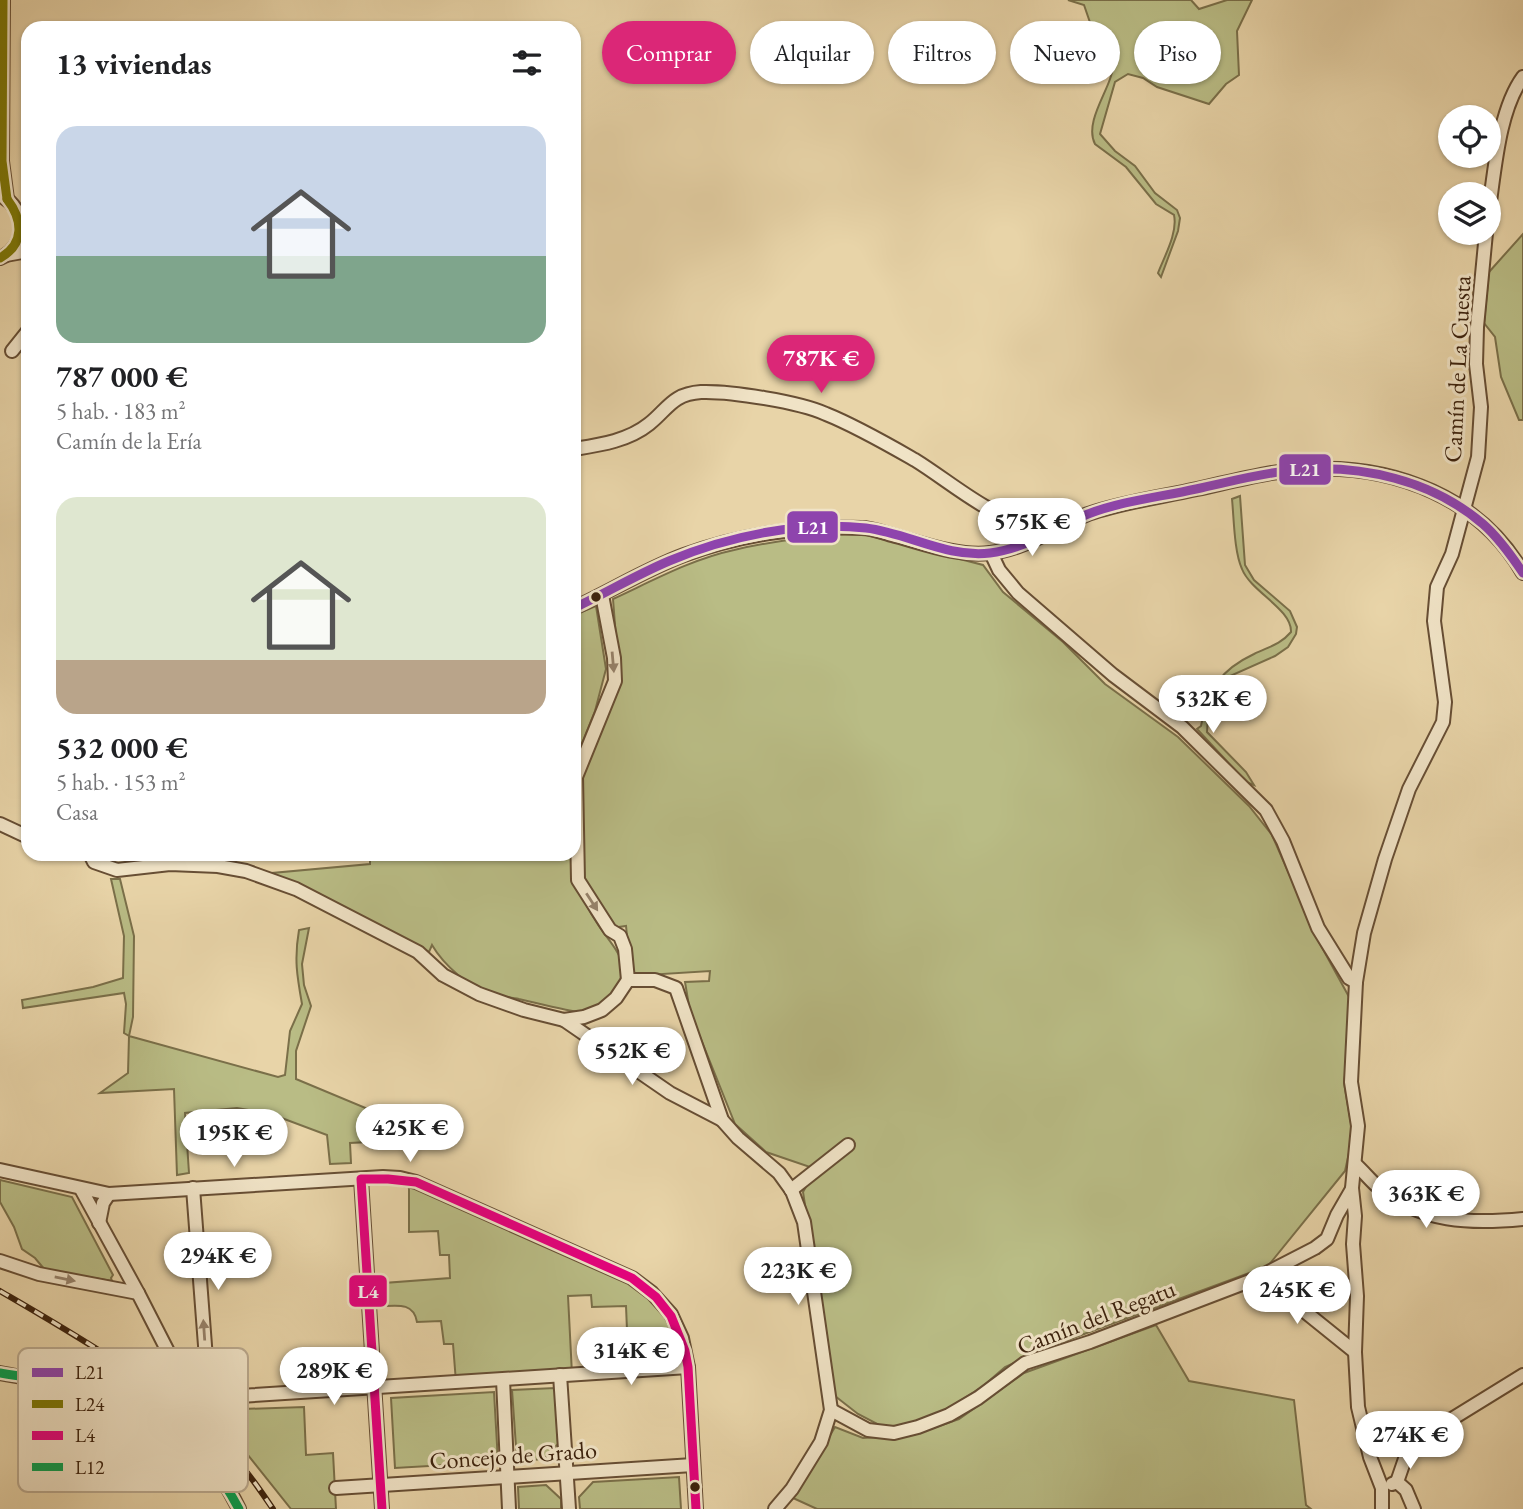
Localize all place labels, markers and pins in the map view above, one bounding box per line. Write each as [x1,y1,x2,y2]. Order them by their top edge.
pin: 787K € [764,336,878,395]
pin: 575K € [975,498,1089,558]
unlabelled marker [589,590,603,604]
pin: 532K € [1156,676,1270,735]
pin: 552K € [575,1028,689,1087]
pin: 425K € [353,1104,467,1164]
pin: 195K € [177,1110,291,1169]
pin: 363K € [1369,1170,1483,1230]
pin: 294K € [161,1232,275,1292]
pin: 223K € [741,1248,855,1307]
pin: 245K € [1240,1266,1354,1326]
pin: 314K € [574,1328,688,1387]
pin: 289K € [277,1348,391,1407]
pin: 274K € [1353,1412,1467,1471]
unlabelled marker [688,1480,702,1494]

